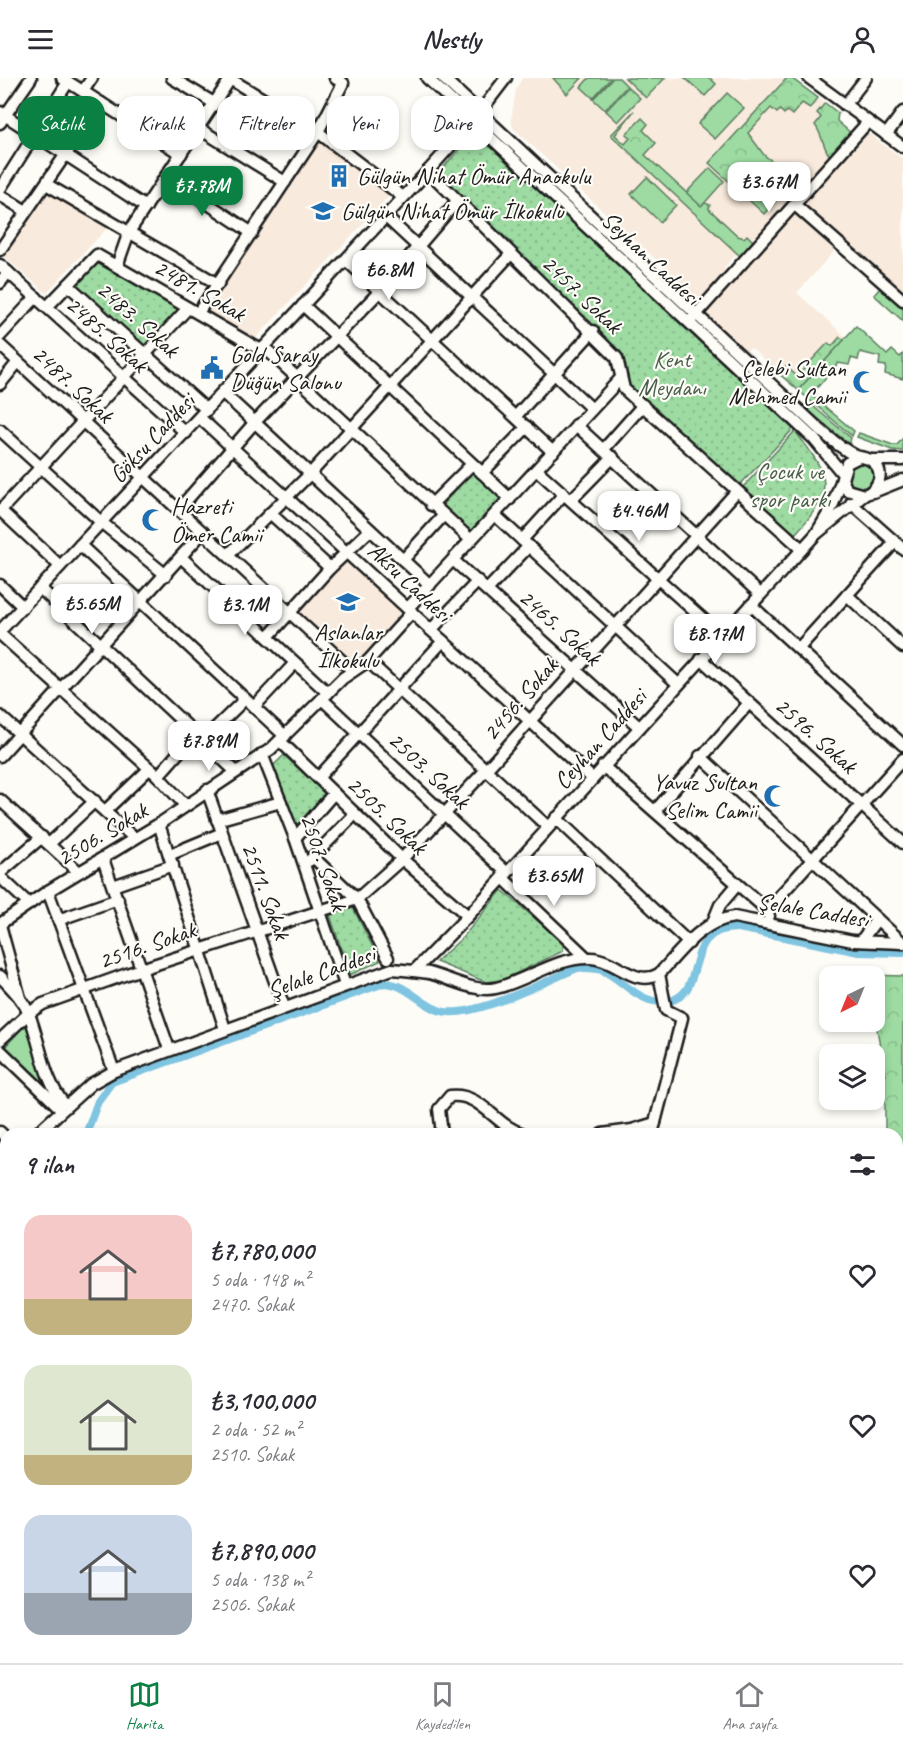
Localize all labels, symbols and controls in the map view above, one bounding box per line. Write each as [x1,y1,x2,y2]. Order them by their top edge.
text: Nestly [422,22,481,56]
icon: menu [24,23,57,56]
icon: person [846,23,879,56]
chip: Satılık [18,96,105,150]
chip: Kiralık [117,96,205,150]
chip: Filtreler [217,96,315,150]
chip: Yeni [327,96,399,150]
chip: Daire [411,96,493,150]
place label: Gülgün Nihat Ömür Anaokulu [357,161,592,191]
pin: ₺3.67M [720,162,818,213]
building icon: Gülgün Nihat Ömür Anaokulu [326,163,352,189]
pin: ₺7.78M [153,166,251,217]
text: ₺3.67M [742,169,796,194]
text: ₺7.78M [175,173,229,198]
place label: Gülgün Nihat Ömür İlkokulu [341,196,566,226]
school or university icon: Gülgün Nihat Ömür İlkokulu [310,198,336,224]
street label: Seyhan Caddesi [595,204,709,313]
street label: 2457. Sokak [535,248,630,341]
pin: ₺6.8M [347,250,431,301]
street label: 2481. Sokak [149,252,253,329]
text: ₺6.8M [366,257,412,282]
street label: 2483. Sokak [91,274,187,365]
street label: 2485. Sokak [60,289,156,380]
street label: 2487. Sokak [26,339,122,431]
place label: Gold Saray Düğün Salonu [230,339,343,397]
park label: Kent Meydanı [638,344,707,402]
place label: Çelebi Sultan Mehmed Camii [728,353,849,411]
public building icon: Gold Saray Düğün Salonu [199,355,225,381]
mosque icon: Çelebi Sultan Mehmed Camii [851,369,877,395]
street label: Göksu Caddesi [103,385,203,489]
park label: Çocuk ve spor parkı [750,456,832,514]
place label: Hazreti Ömer Camii [171,491,264,549]
pin: ₺4.46M [590,491,688,542]
text: ₺4.46M [612,498,666,523]
mosque icon: Hazreti Ömer Camii [140,507,166,533]
street label: Aksu Caddesi [362,536,460,630]
street label: 2465. Sokak [513,582,609,673]
pin: ₺5.65M [43,584,141,635]
pin: ₺3.1M [203,585,287,636]
school or university icon: Aslanlar İlkokulu [335,589,361,615]
text: ₺5.65M [65,591,119,616]
text: ₺3.1M [222,592,268,617]
pin: ₺8.17M [666,614,764,665]
place label: Aslanlar İlkokulu [314,617,384,675]
text: ₺8.17M [688,621,742,646]
street label: 2456. Sokak [476,649,566,747]
street label: Ceyhan Caddesi [547,681,655,795]
street label: 2596. Sokak [769,690,865,781]
pin: ₺7.89M [160,721,258,772]
street label: 2503. Sokak [382,725,478,817]
text: ₺7.89M [182,728,236,753]
place label: Yavuz Sultan Selim Camii [653,767,760,825]
street label: 2505. Sokak [340,769,435,862]
mosque icon: Yavuz Sultan Selim Camii [762,783,788,809]
street label: 2506. Sokak [51,794,155,873]
street label: 2507. Sokak [293,809,355,917]
street label: 2511. Sokak [235,839,298,946]
pin: ₺3.65M [505,856,603,907]
text: ₺3.65M [527,863,581,888]
street label: Şelale Caddesi [755,885,874,935]
street label: 2516. Sokak [94,914,202,976]
street label: Şelale Caddesi [263,938,382,1005]
north arrow [819,966,885,1032]
map controls [819,966,885,1110]
button: layers [819,1044,885,1110]
text: 9 ilan [24,1148,74,1181]
icon: filters [846,1148,879,1181]
text: ₺7,780,000 [210,1234,314,1267]
icon: home [72,1239,144,1311]
icon: heart [846,1259,879,1292]
text: 5 oda · 148 m² [210,1267,310,1292]
text: 2470. Sokak [210,1292,294,1317]
text: ₺3,100,000 [210,1384,314,1417]
icon: home [72,1389,144,1461]
icon: heart [846,1409,879,1442]
text: 2 oda · 52 m² [210,1417,301,1442]
text: 2510. Sokak [210,1442,294,1467]
text: ₺7,890,000 [210,1534,313,1567]
icon: home [72,1539,144,1611]
icon: heart [846,1559,879,1592]
text: 5 oda · 138 m² [210,1567,310,1592]
text: 2506. Sokak [210,1592,294,1617]
tab: Harita [126,1678,163,1734]
tab: Kaydedilen [415,1678,470,1734]
tab: Ana sayfa [722,1678,777,1734]

